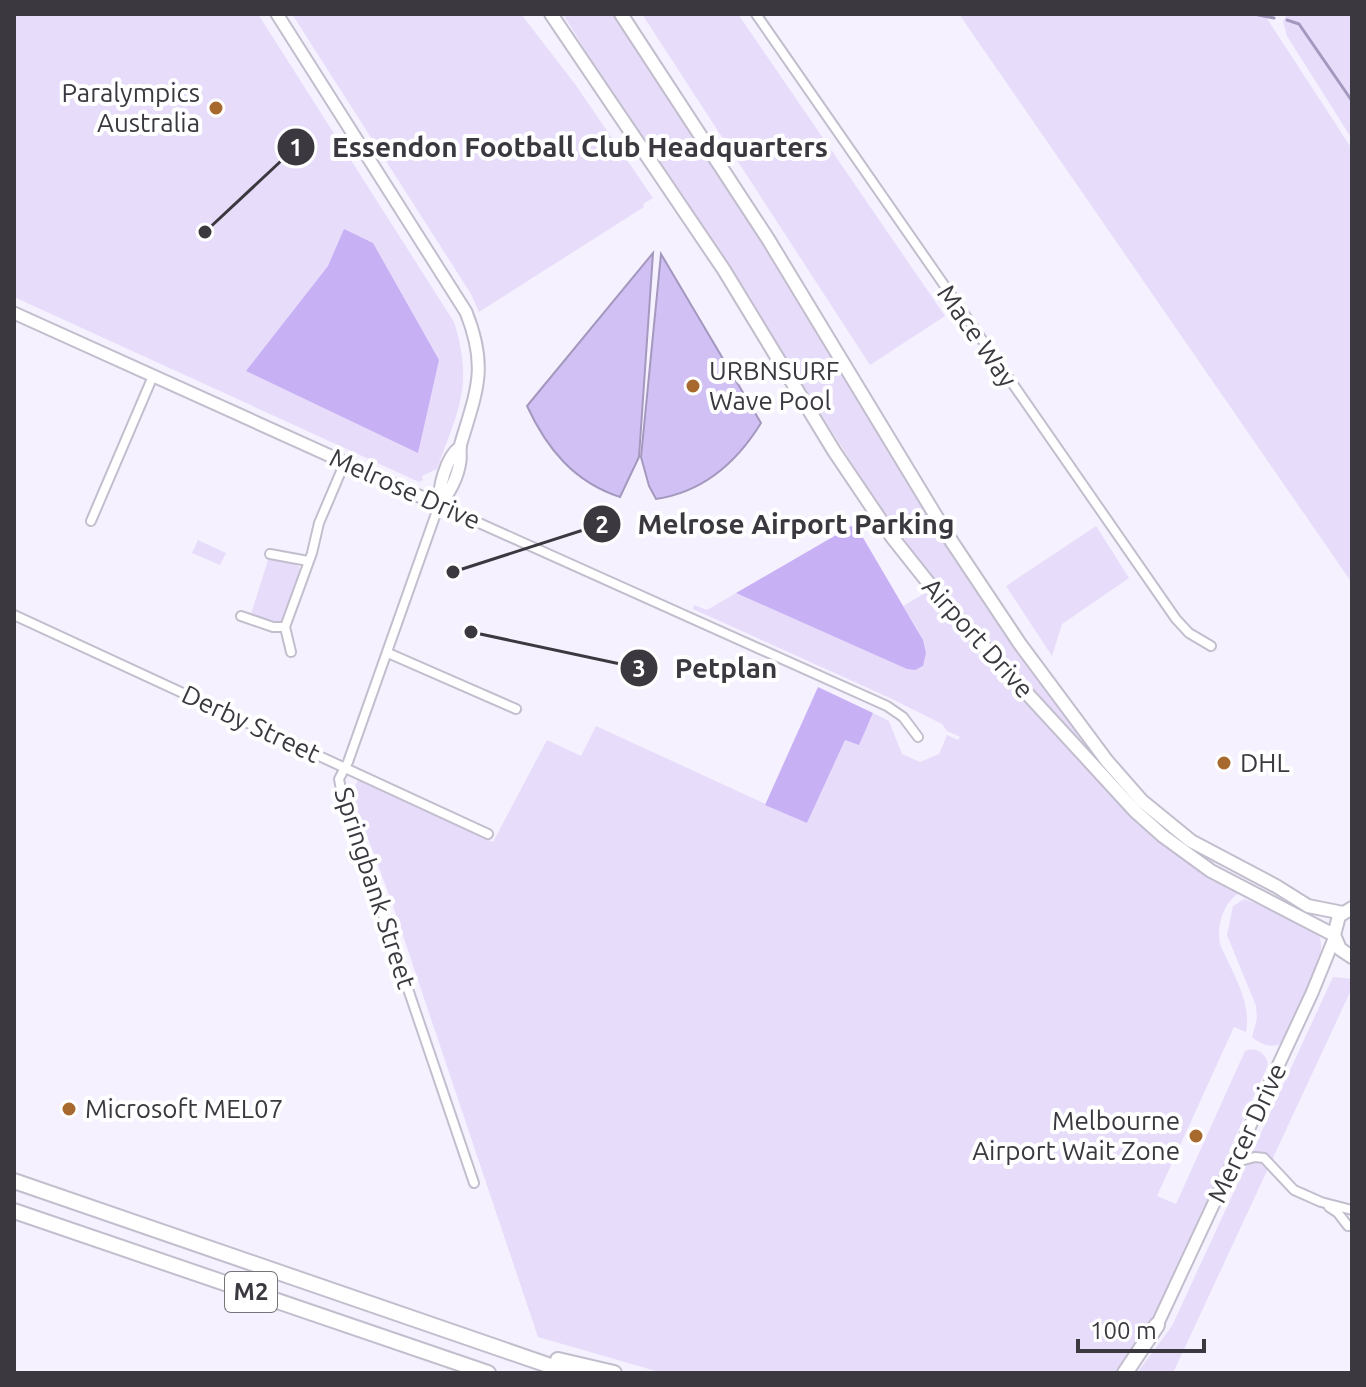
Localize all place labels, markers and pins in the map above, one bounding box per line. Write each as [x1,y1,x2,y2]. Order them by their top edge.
place label: Paralympics Australia [61,78,200,137]
marker: Paralympics Australia [207,99,225,117]
callout: Essendon Football Club Headquarters [276,121,844,173]
place label: URBNSURF Wave Pool [709,356,839,415]
marker: URBNSURF Wave Pool [684,377,702,395]
callout: Melrose Airport Parking [582,498,971,550]
callout: Petplan [619,642,794,694]
place label: DHL [1240,748,1290,777]
marker: DHL [1215,754,1233,772]
place label: Microsoft MEL07 [85,1094,283,1123]
marker: Microsoft MEL07 [60,1100,78,1118]
place label: Melbourne Airport Wait Zone [972,1106,1180,1165]
marker: Melbourne Airport Wait Zone [1187,1127,1205,1145]

